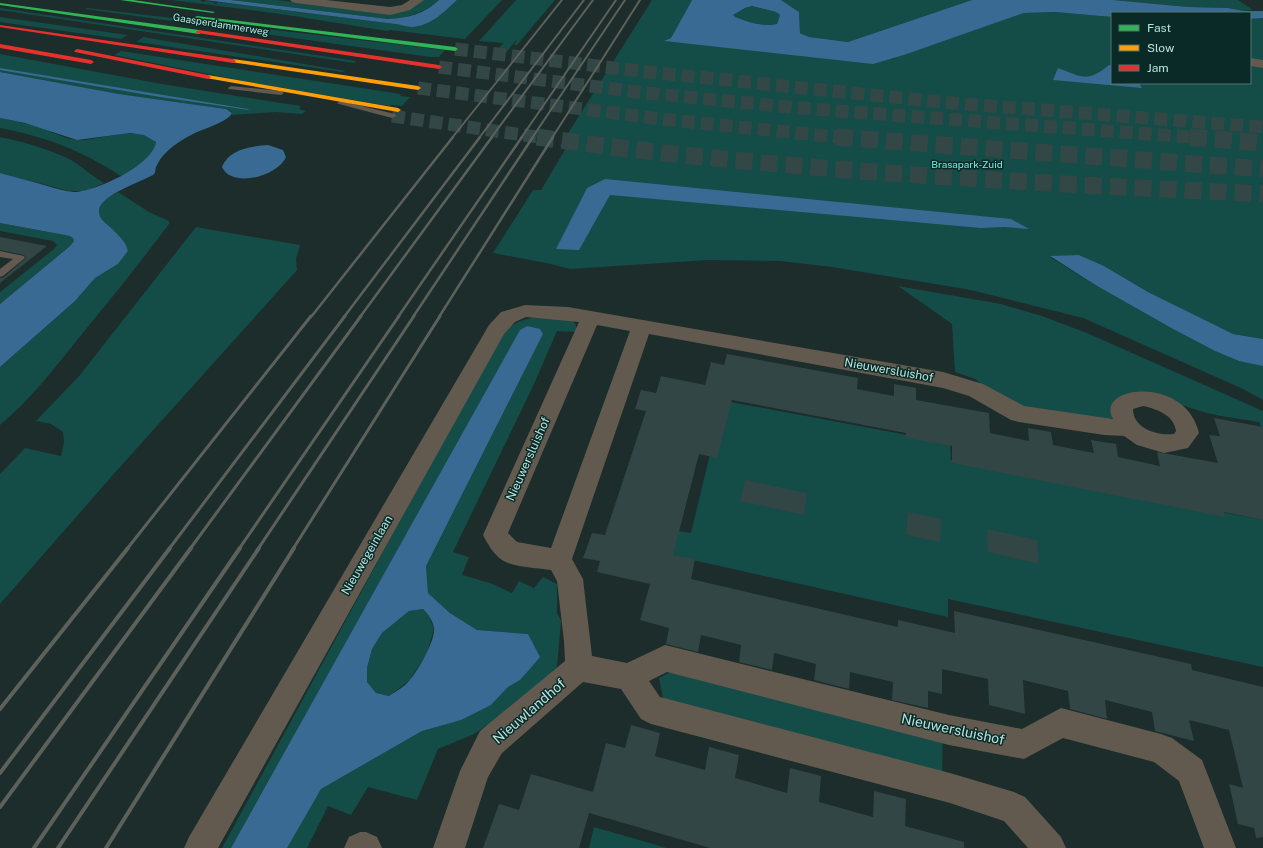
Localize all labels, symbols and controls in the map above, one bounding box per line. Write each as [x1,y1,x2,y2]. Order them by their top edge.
street label: Gaasperdammerweg [172,10,270,38]
legend [1111,12,1251,84]
text: Fast [1147,21,1172,35]
text: Slow [1147,41,1175,55]
text: Jam [1147,61,1169,75]
park label: Brasapark-Zuid [931,158,1003,170]
street label: Nieuwersluishof [843,355,935,385]
street label: Nieuwersluishof [503,415,553,503]
street label: Nieuwegeinlaan [339,513,395,597]
street label: Nieuwlandhof [490,675,569,747]
street label: Nieuwersluishof [900,710,1007,748]

